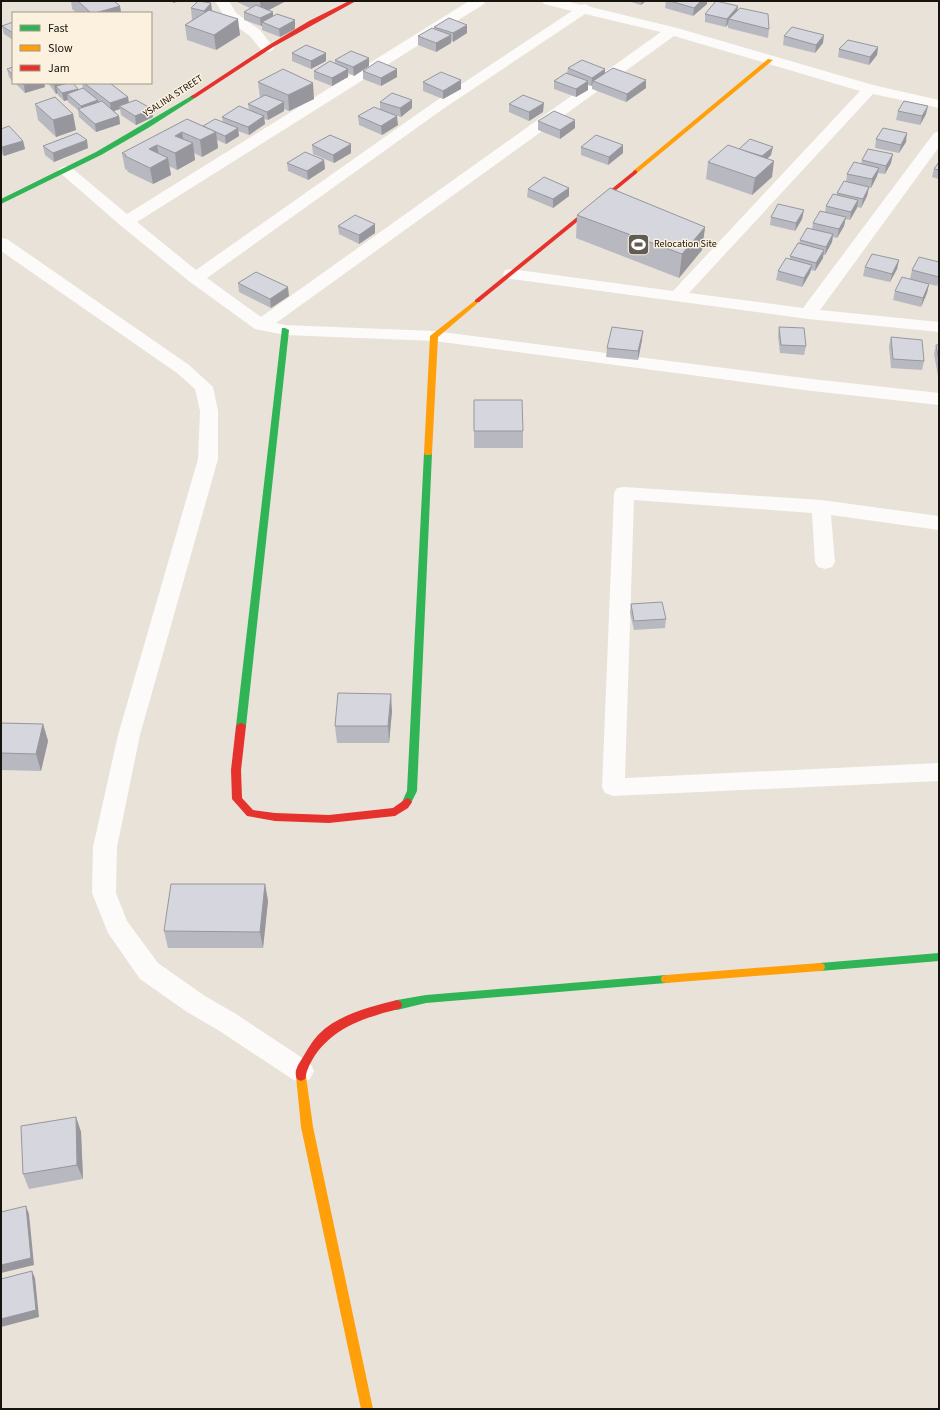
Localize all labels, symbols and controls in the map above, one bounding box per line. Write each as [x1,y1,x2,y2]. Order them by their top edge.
legend [12,12,152,84]
text: Fast [48,20,68,37]
text: Slow [48,40,73,57]
text: Jam [48,60,70,77]
street label: YSALINA STREET [139,71,206,121]
sports icon: Relocation Site [626,231,652,257]
place label: Relocation Site [654,237,717,251]

